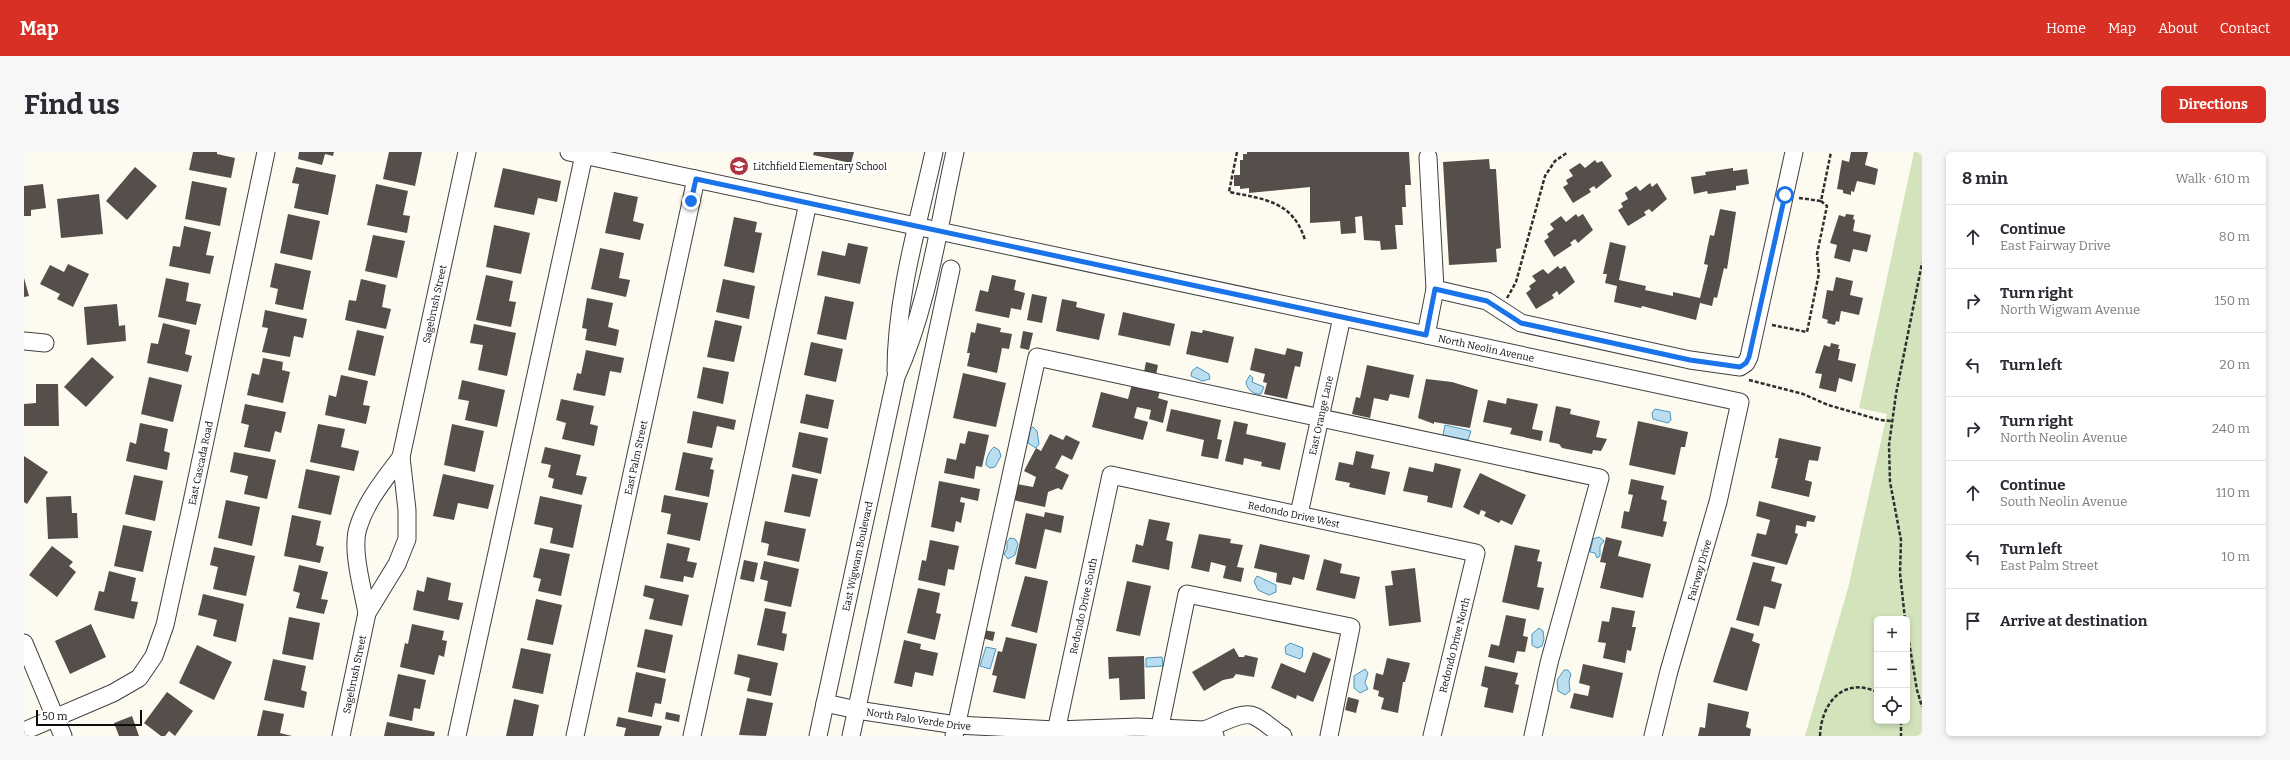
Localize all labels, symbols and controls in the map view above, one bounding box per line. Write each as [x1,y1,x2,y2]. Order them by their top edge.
text: Map [20,17,59,40]
text: Home [2046,20,2086,37]
text: Map [2108,20,2136,37]
text: About [2158,20,2198,37]
text: Contact [2220,20,2270,37]
button: Directions [2161,86,2266,123]
text: Find us [24,88,120,121]
school or university icon: Litchfield Elementary School [728,155,750,177]
place label: Litchfield Elementary School [753,161,887,173]
text: 8 min [1962,168,2008,189]
text: Walk · 610 m [2176,171,2250,186]
route start [1776,186,1794,204]
route end [682,192,700,210]
text: Continue [2000,220,2066,238]
icon: ahead [1962,226,1984,248]
text: 80 m [2219,229,2250,244]
text: East Fairway Drive [2000,238,2111,253]
street label: Sagebrush Street [421,264,449,345]
text: Turn right [2000,284,2073,302]
icon: right [1962,290,1984,312]
text: 150 m [2214,293,2250,308]
text: North Wigwam Avenue [2000,302,2140,317]
street label: North Neolin Avenue [1437,333,1535,365]
icon: left [1962,354,1984,376]
text: Turn left [2000,356,2062,374]
text: 20 m [2220,357,2250,372]
street label: East Orange Lane [1307,375,1336,456]
text: Turn right [2000,412,2073,430]
icon: right [1962,418,1984,440]
street label: East Palm Street [623,419,650,496]
street label: East Cascada Road [186,420,216,506]
text: 240 m [2212,421,2250,436]
text: North Neolin Avenue [2000,430,2127,445]
text: Continue [2000,476,2066,494]
icon: ahead [1962,482,1984,504]
text: 110 m [2216,485,2250,500]
text: South Neolin Avenue [2000,494,2127,509]
street label: Redondo Drive West [1247,499,1341,531]
street label: East Wigwam Boulevard [840,500,876,612]
street label: Fairway Drive [1685,538,1714,602]
text: Turn left [2000,540,2062,558]
icon: left [1962,546,1984,568]
text: 10 m [2221,549,2250,564]
street label: Redondo Drive South [1068,556,1100,655]
text: East Palm Street [2000,558,2098,573]
street label: Redondo Drive North [1437,596,1473,694]
icon: arrive [1962,610,1984,632]
text: Arrive at destination [2000,612,2147,630]
map controls [1874,616,1910,724]
button: + [1874,616,1910,652]
street label: Sagebrush Street [341,634,369,715]
button: − [1874,652,1910,688]
button: locate [1874,688,1910,724]
street label: North Palo Verde Drive [865,706,971,733]
scale bar [36,708,142,727]
text: 50 m [42,710,68,723]

